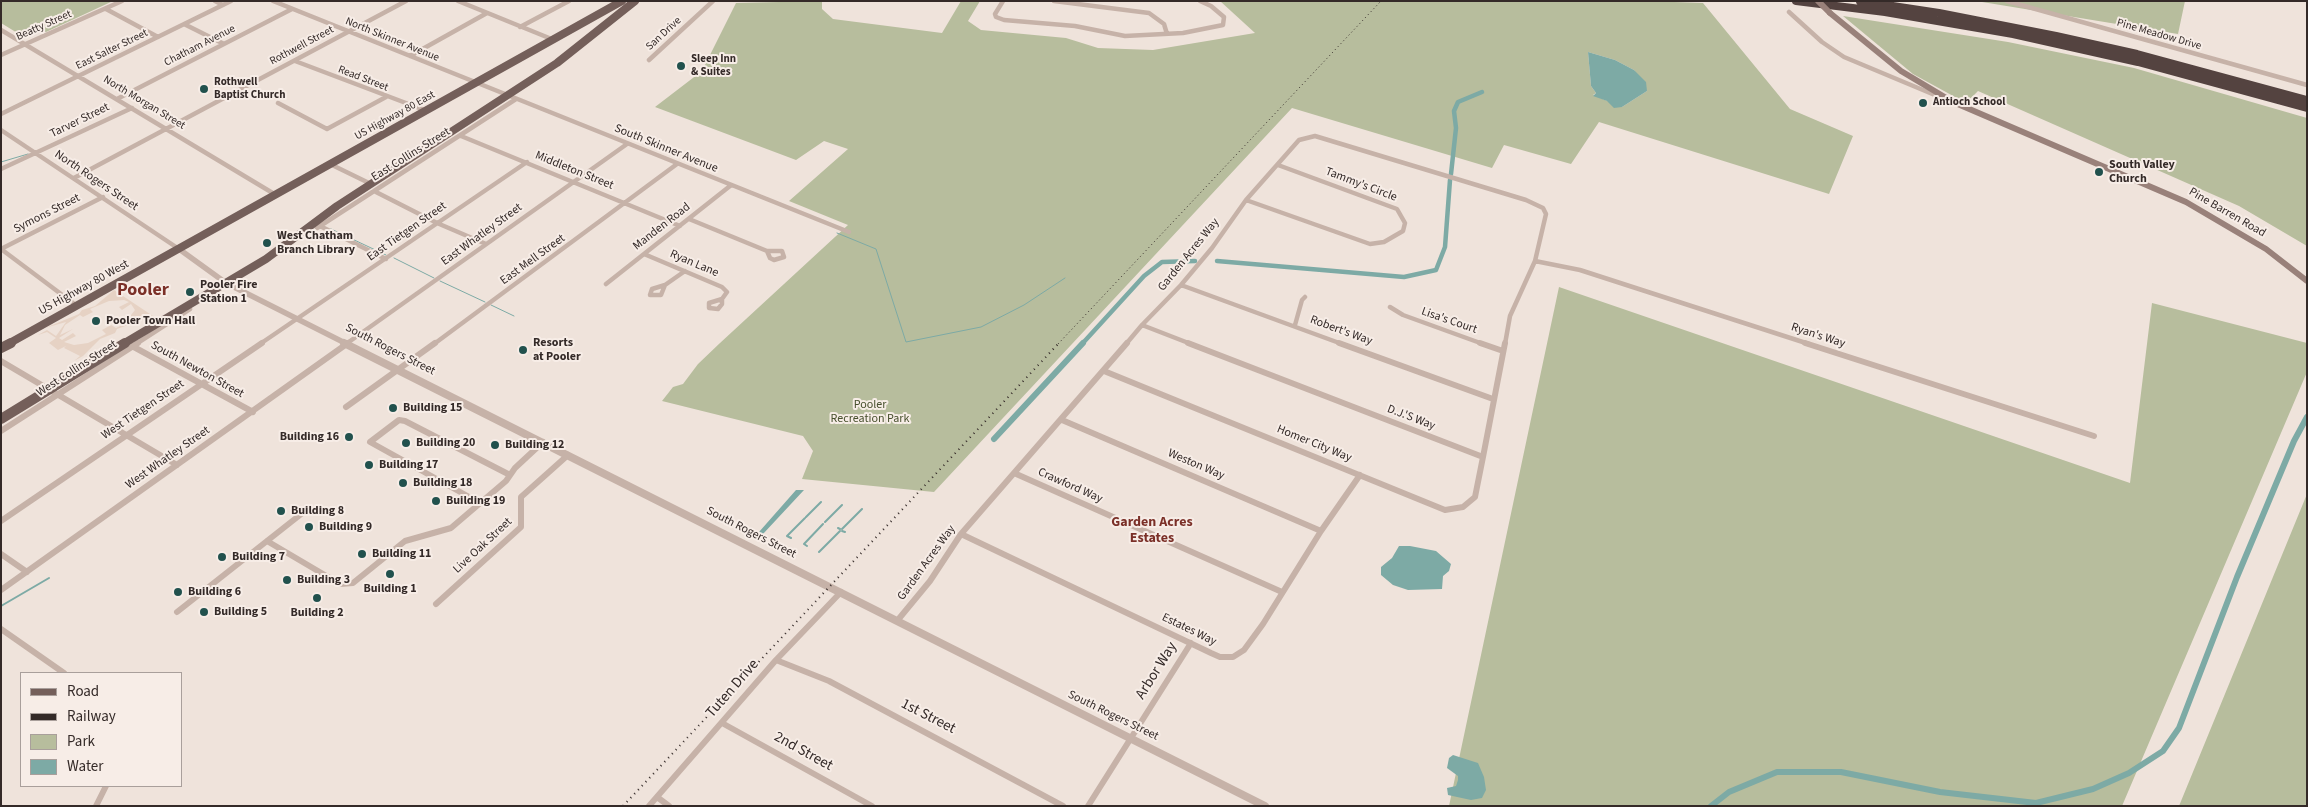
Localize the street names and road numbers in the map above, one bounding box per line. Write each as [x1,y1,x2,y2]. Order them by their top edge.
street label: Beatty Street [14,8,74,44]
street label: San Drive [644,14,684,54]
street label: North Skinner Avenue [343,15,441,65]
street label: Pine Meadow Drive [2115,17,2203,53]
street label: Chatham Avenue [162,22,238,70]
street label: Rothwell Street [268,24,336,68]
street label: East Salter Street [74,27,150,73]
street label: Read Street [336,63,390,95]
street label: North Morgan Street [101,73,187,133]
street label: US Highway 80 East [353,88,437,144]
street label: Tarver Street [48,100,112,142]
street label: South Skinner Avenue [612,122,720,176]
street label: East Collins Street [369,125,453,185]
street label: North Rogers Street [51,148,141,214]
street label: Middleton Street [533,149,615,193]
street label: Tammy's Circle [1323,165,1399,205]
street label: Pine Barren Road [2186,185,2268,241]
street label: Symons Street [11,191,83,237]
street label: East Tietgen Street [365,199,449,265]
street label: Manden Road [631,200,693,254]
street label: East Whatley Street [439,201,525,269]
street label: Garden Acres Way [1155,216,1223,294]
street label: East Mell Street [498,232,568,288]
street label: Ryan Lane [667,247,721,281]
street label: US Highway 80 West [36,257,132,319]
street label: Lisa's Court [1419,305,1479,337]
street label: Robert's Way [1308,313,1374,349]
street label: South Rogers Street [343,321,437,379]
street label: Ryan's Way [1789,321,1847,351]
street label: West Collins Street [34,338,120,400]
street label: South Newton Street [148,338,246,402]
street label: West Tietgen Street [99,377,187,443]
street label: D.J.'S Way [1385,402,1437,434]
street label: Homer City Way [1274,422,1354,466]
street label: West Whatley Street [123,424,213,492]
street label: Weston Way [1165,447,1227,483]
street label: Crawford Way [1035,465,1105,507]
street label: South Rogers Street [704,504,798,562]
street label: Live Oak Street [451,515,515,577]
street label: Garden Acres Way [895,523,959,603]
street label: Estates Way [1159,611,1219,649]
street label: Arbor Way [1132,639,1182,703]
street label: Tuten Drive [703,656,763,722]
street label: South Rogers Street [1065,688,1161,744]
street label: 1st Street [898,696,958,738]
street label: 2nd Street [770,728,836,776]

